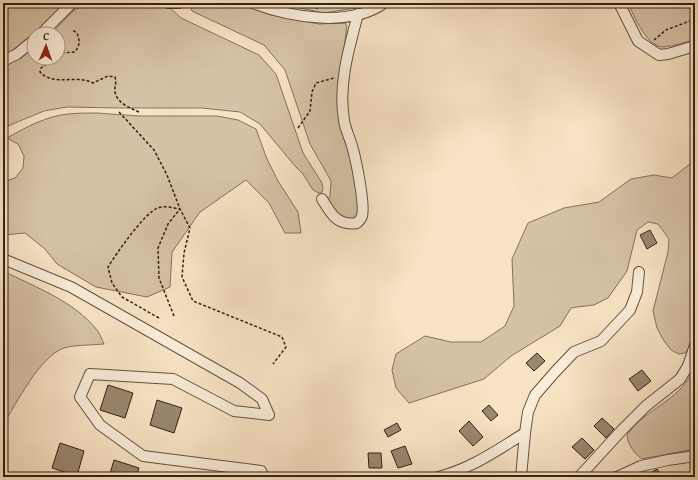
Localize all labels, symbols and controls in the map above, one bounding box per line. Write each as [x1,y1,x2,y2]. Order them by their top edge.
north arrow [26,26,66,66]
text: С [43,28,50,44]

